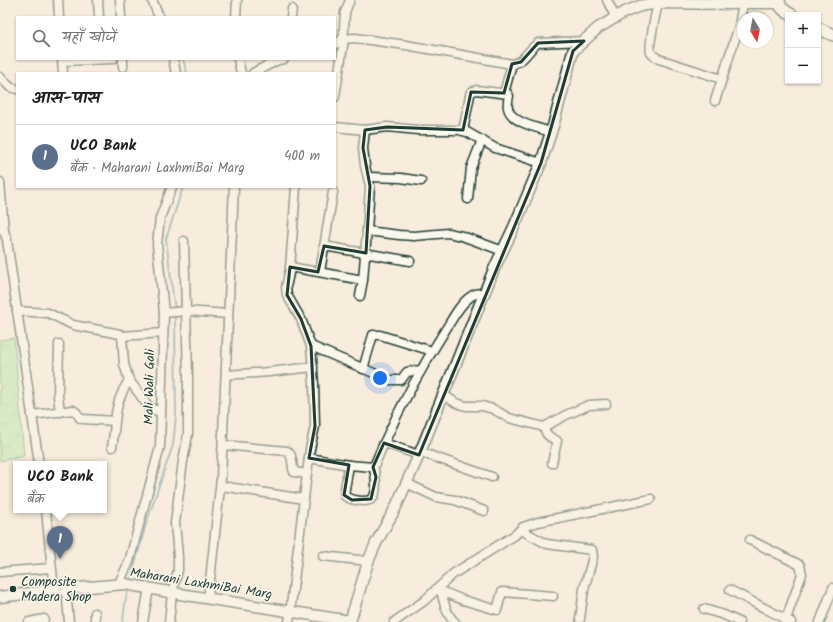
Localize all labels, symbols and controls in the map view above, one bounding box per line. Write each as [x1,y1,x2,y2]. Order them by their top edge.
north arrow [737,12,773,48]
map controls [785,12,821,84]
button: + [785,12,821,48]
search box [16,16,336,60]
text: यहाँ खोजें [62,26,116,50]
icon: search [30,27,52,49]
button: − [785,48,821,84]
text: आस-पास [32,85,100,112]
text: UCO Bank [70,134,136,158]
text: 1 [43,146,47,167]
text: 400 m [284,146,320,167]
text: बैंक · Maharani LaxhmiBai Marg [70,158,245,179]
street label: Mali Wali Gali [139,348,161,425]
your location [370,368,390,388]
popup [13,461,107,513]
text: UCO Bank [27,465,93,489]
text: बैंक [27,489,44,510]
pin: 1 [47,526,73,559]
street label: Maharani LaxhmiBai Marg [128,562,274,606]
place label: Composite Madera Shop [21,572,92,608]
marker: Composite Madera Shop [8,584,18,594]

